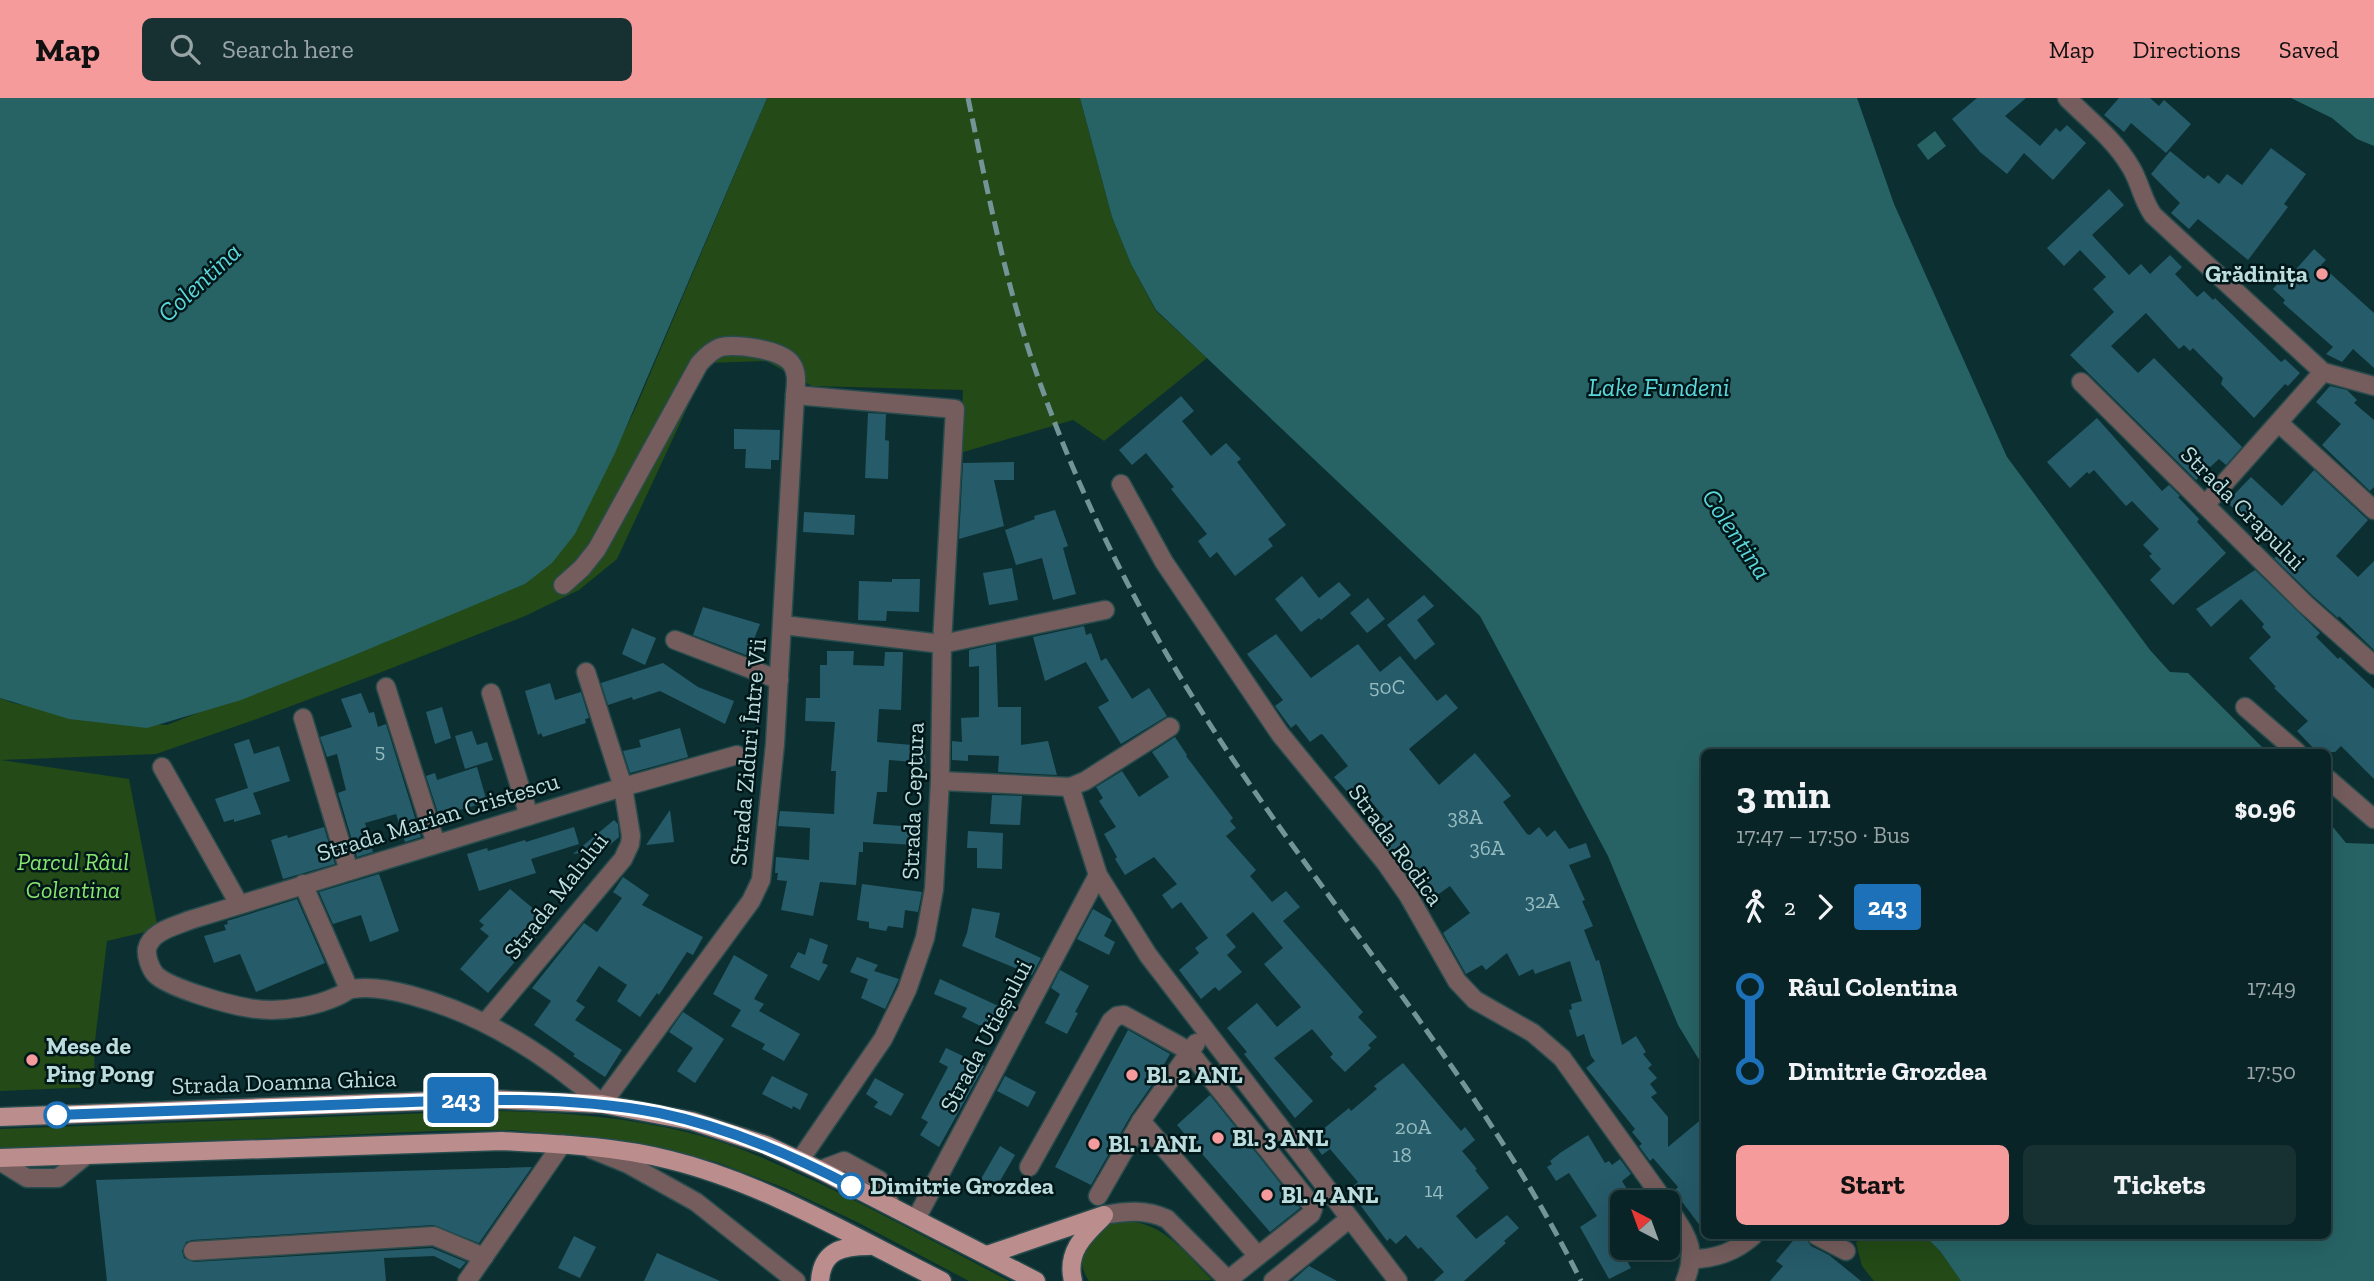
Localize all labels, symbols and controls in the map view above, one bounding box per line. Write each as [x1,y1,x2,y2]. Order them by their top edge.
search box [142,18,632,81]
text: Map [35,30,100,69]
icon: search [166,30,204,68]
text: Search here [222,33,354,65]
text: Map [2049,35,2095,64]
text: Directions [2133,35,2241,64]
text: Saved [2279,35,2339,64]
water label: Colentina [151,235,247,329]
place label: Grădinița [2205,259,2308,288]
marker: Grădinița [2314,266,2330,282]
water label: Lake Fundeni [1588,371,1730,403]
street label: Strada Crapului [2175,439,2312,576]
water label: Colentina [1695,483,1779,585]
street label: Strada Ziduri Între Vii [723,637,772,867]
house number: 50C [1369,674,1405,699]
street label: Strada Ceptura [895,721,930,880]
house number: 5 [375,738,385,763]
street label: Strada Marian Cristescu [313,766,563,867]
text: 3 min [1736,772,1831,818]
street label: Strada Rodica [1343,778,1450,911]
text: $0.96 [2234,793,2296,825]
house number: 38A [1447,804,1483,829]
text: 17:47 – 17:50 · Bus [1736,821,1910,849]
street label: Strada Malului [497,826,614,965]
house number: 36A [1469,835,1505,860]
park label: Parcul Râul Colentina [17,847,129,904]
house number: 32A [1525,888,1560,913]
icon: walk [1736,888,1774,926]
icon: forward [1806,888,1844,926]
text: 243 [1868,892,1907,921]
text: 2 [1784,893,1796,921]
street label: Strada Utieșului [933,955,1038,1117]
text: Râul Colentina [1788,971,1958,1003]
text: 17:49 [2247,973,2296,1001]
place label: Mese de Ping Pong [46,1031,155,1088]
marker: Mese de Ping Pong [24,1052,40,1068]
text: Dimitrie Grozdea [1788,1055,1987,1087]
text: 17:50 [2247,1057,2296,1085]
place label: Bl. 2 ANL [1146,1060,1243,1089]
street label: Strada Doamna Ghica [171,1063,397,1100]
marker: Bl. 2 ANL [1124,1067,1140,1083]
line badge: 243 [421,1077,501,1123]
text: 243 [441,1085,481,1114]
unlabelled marker [44,1102,70,1128]
house number: 20A [1395,1114,1432,1139]
place label: Bl. 3 ANL [1232,1123,1329,1152]
place label: Bl. 1 ANL [1108,1129,1202,1158]
marker: Bl. 3 ANL [1210,1130,1226,1146]
marker: Bl. 1 ANL [1086,1136,1102,1152]
house number: 18 [1392,1142,1412,1167]
button: Start [1736,1145,2009,1225]
button: Tickets [2023,1145,2296,1225]
place label: Dimitrie Grozdea [870,1171,1054,1200]
marker: Dimitrie Grozdea [838,1173,864,1199]
house number: 14 [1424,1177,1444,1202]
place label: Bl. 4 ANL [1281,1180,1379,1209]
marker: Bl. 4 ANL [1259,1187,1275,1203]
north arrow [1610,1190,1680,1260]
map controls [1610,1190,1680,1260]

